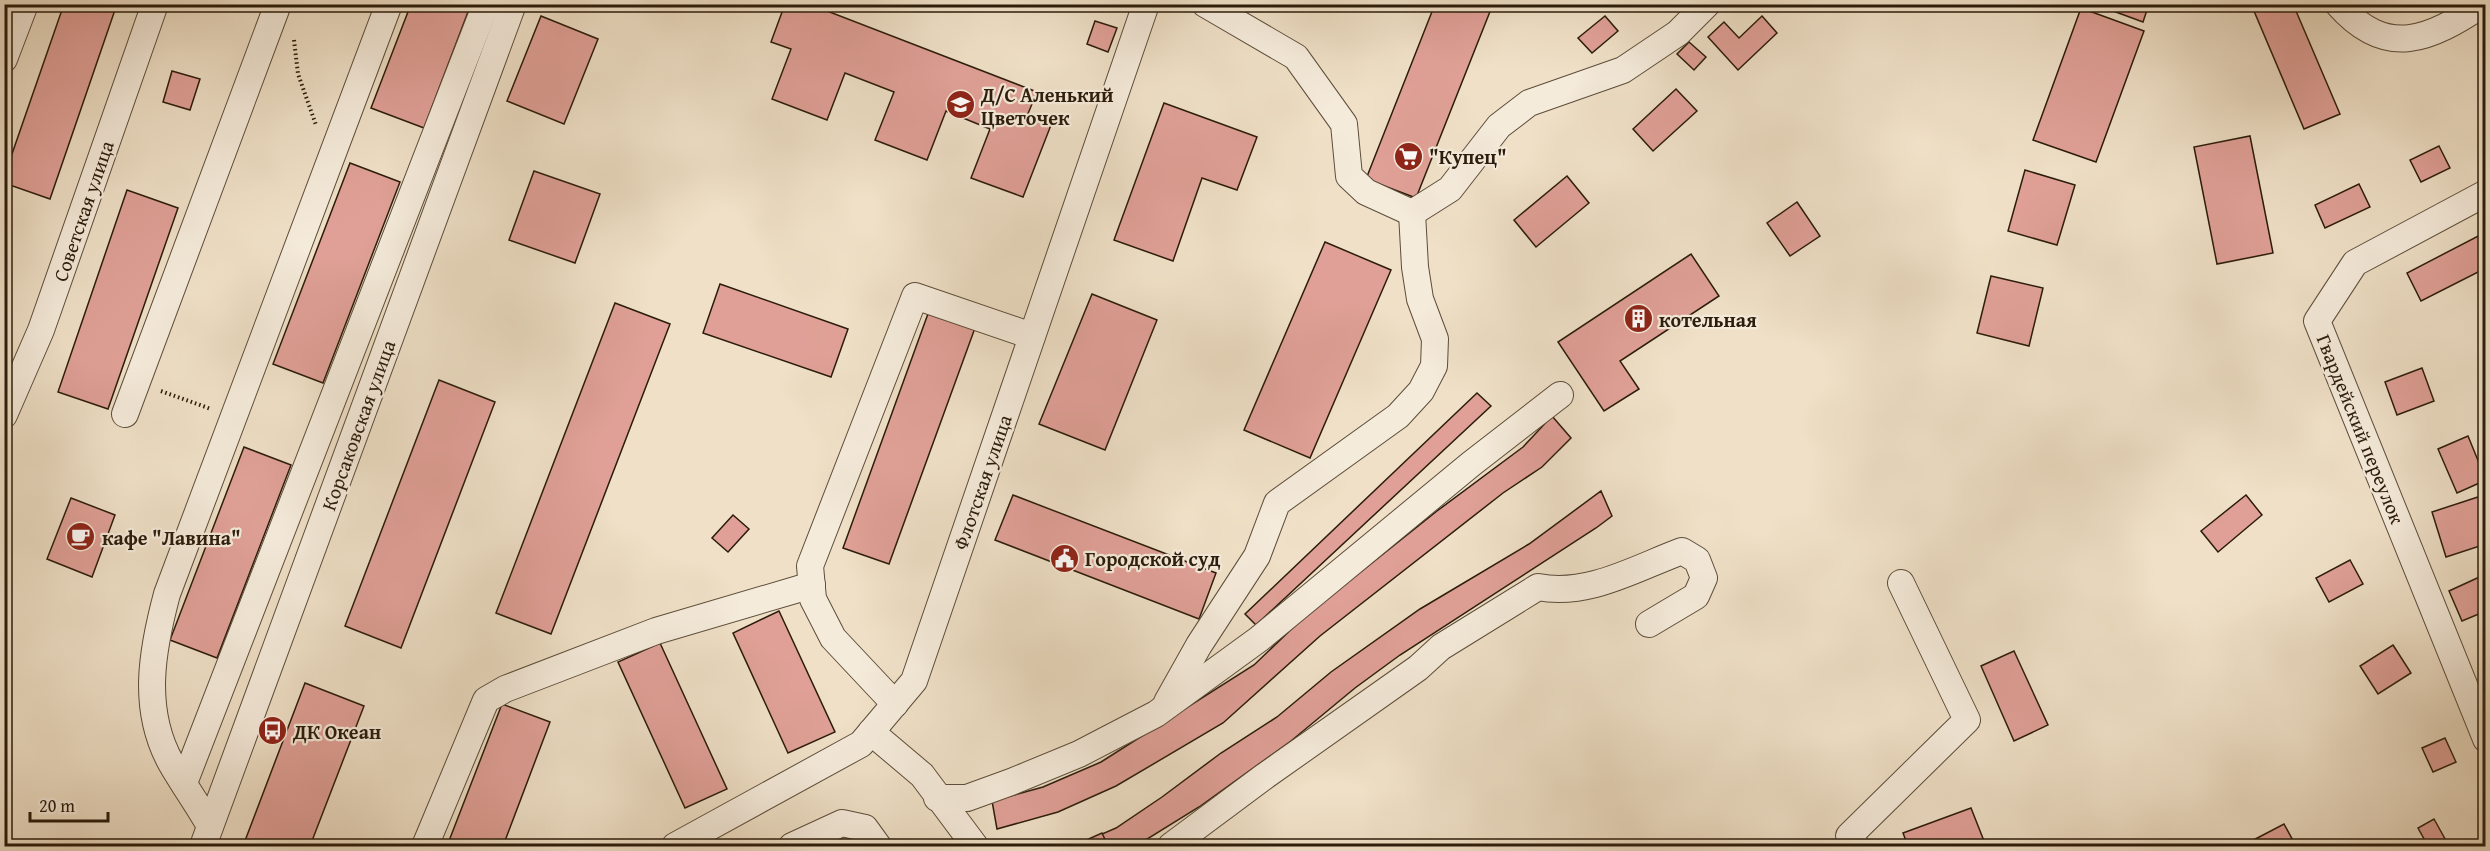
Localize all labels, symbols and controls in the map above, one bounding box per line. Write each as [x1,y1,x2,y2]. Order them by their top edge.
place label: Д/С Аленький Цветочек [980,80,1114,132]
school or university icon: Д/С Аленький Цветочек [944,89,976,121]
street label: Советская улица [45,136,121,285]
supermarket icon: "Купец" [1392,140,1424,172]
place label: "Купец" [1429,142,1507,171]
building icon: котельная [1622,303,1654,335]
place label: котельная [1659,305,1757,334]
street label: Гвардейский переулок [2310,330,2413,529]
street label: Корсаковская улица [314,335,402,514]
street label: Флотская улица [945,410,1019,553]
cafe icon: кафе "Лавина" [65,521,97,553]
place label: кафе "Лавина" [102,523,241,552]
public building icon: Городской суд [1048,542,1080,574]
place label: Городской суд [1085,544,1221,573]
bus stop icon: ДК Океан [256,715,288,747]
place label: ДК Океан [292,717,381,746]
scale bar [30,785,108,823]
text: 20 m [39,792,75,819]

